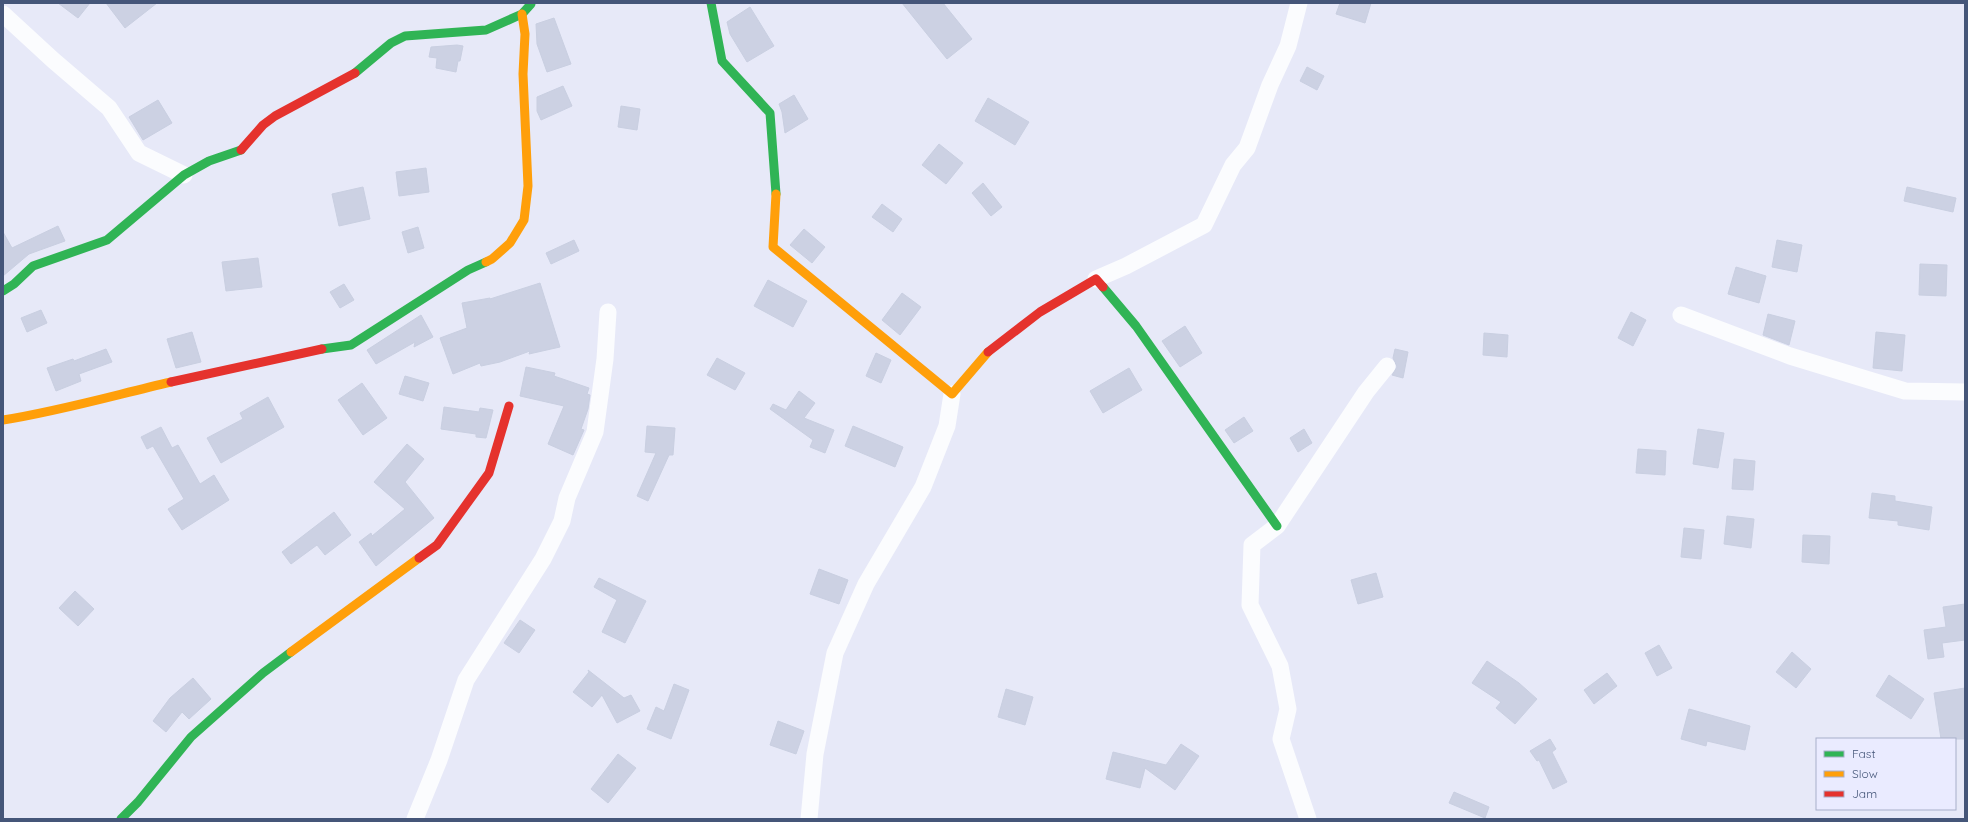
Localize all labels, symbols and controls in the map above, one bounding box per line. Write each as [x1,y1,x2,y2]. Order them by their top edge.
legend [1816,738,1956,810]
text: Fast [1852,746,1876,761]
text: Slow [1852,766,1878,781]
text: Jam [1852,786,1877,801]

